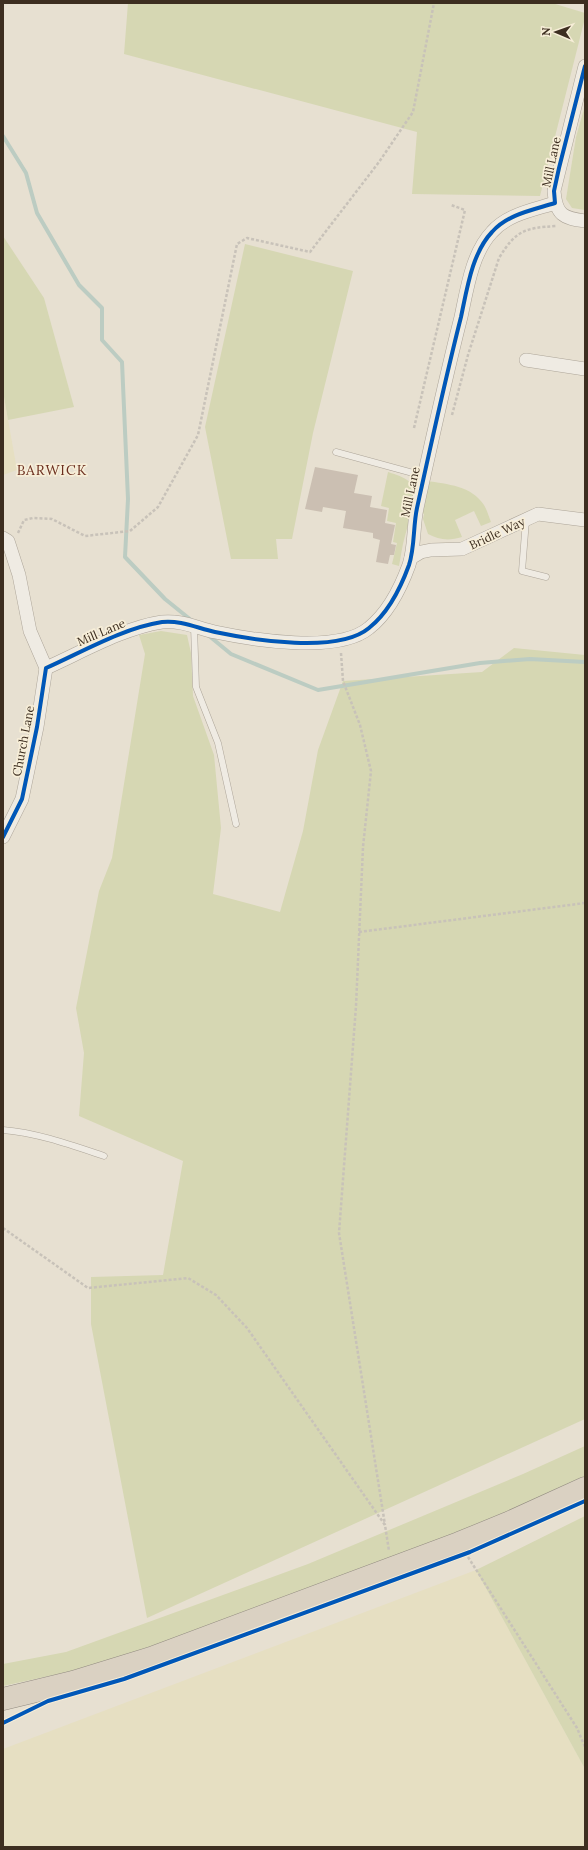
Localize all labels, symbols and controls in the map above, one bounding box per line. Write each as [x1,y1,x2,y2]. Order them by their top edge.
north arrow [536,12,576,52]
text: N [539,27,553,36]
street label: Mill Lane [538,135,564,189]
district label: BARWICK [17,461,87,479]
street label: Mill Lane [397,465,423,519]
street label: Bridle Way [467,513,528,552]
street label: Mill Lane [74,615,128,649]
street label: Church Lane [9,704,37,778]

